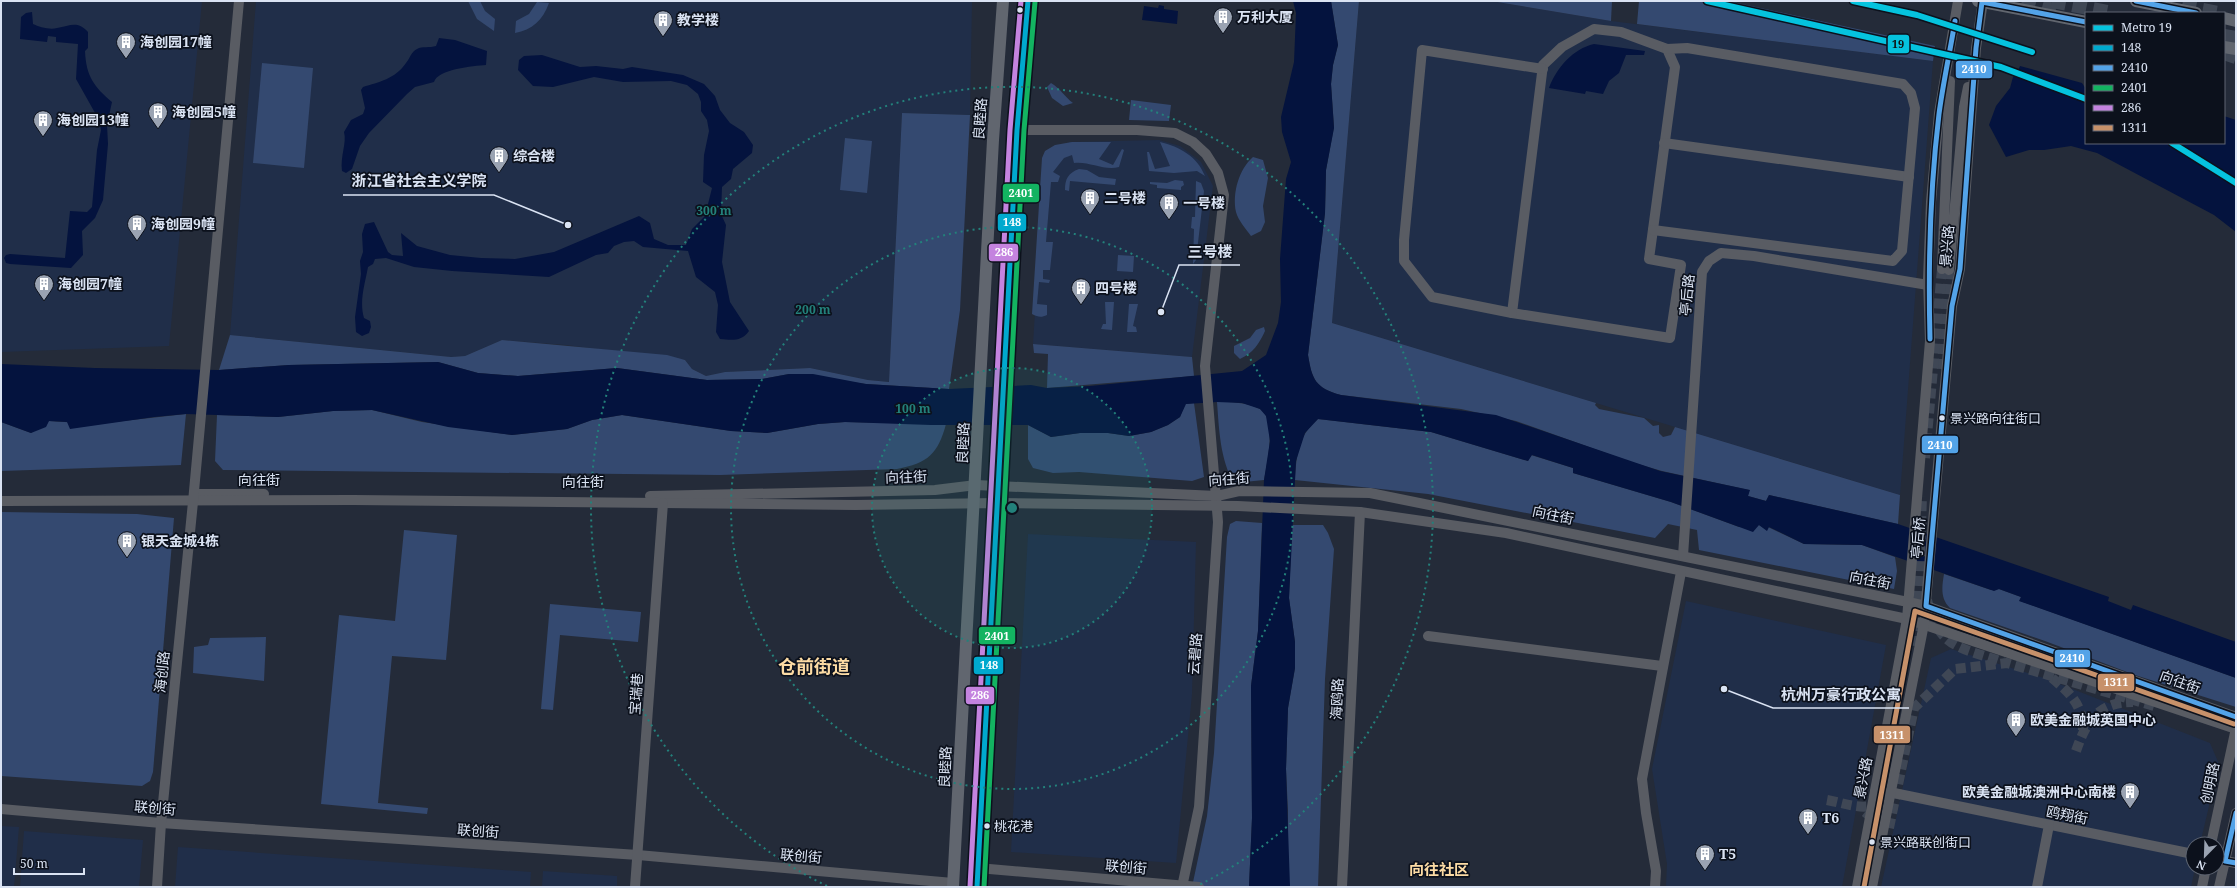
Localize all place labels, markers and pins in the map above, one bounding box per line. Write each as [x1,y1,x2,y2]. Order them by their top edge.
unlabelled marker [1015,5,1025,15]
building icon: 万利大厦 [1212,6,1234,34]
place label: 万利大厦 [1237,7,1293,26]
building icon: 教学楼 [652,9,674,37]
place label: 教学楼 [677,10,719,29]
building icon: 海创园17幢 [115,31,137,59]
place label: 海创园17幢 [140,32,212,51]
building icon: 海创园5幢 [147,101,169,129]
place label: 海创园5幢 [172,102,236,121]
building icon: 海创园13幢 [32,109,54,137]
place label: 海创园13幢 [57,110,129,129]
building icon: 综合楼 [488,145,510,173]
place label: 综合楼 [513,146,555,165]
callout: 浙江省社会主义学院 [343,168,494,195]
building icon: 二号楼 [1079,187,1101,215]
place label: 二号楼 [1104,188,1146,207]
building icon: 一号楼 [1158,192,1180,220]
place label: 一号楼 [1183,193,1225,212]
building icon: 海创园9幢 [126,213,148,241]
place label: 海创园9幢 [151,214,215,233]
callout: 三号楼 [1179,238,1240,265]
building icon: 海创园7幢 [33,273,55,301]
place label: 海创园7幢 [58,274,122,293]
building icon: 四号楼 [1070,277,1092,305]
place label: 四号楼 [1095,278,1137,297]
place label: 景兴路向往街口 [1950,409,2041,427]
marker: 景兴路向往街口 [1937,413,1947,423]
centre of rings [1005,501,1019,515]
building icon: 银天金城4栋 [116,530,138,558]
place label: 银天金城4栋 [141,531,219,550]
callout: 杭州万豪行政公寓 [1773,681,1909,708]
building icon: 欧美金融城英国中心 [2005,709,2027,737]
place label: 欧美金融城英国中心 [2030,710,2156,729]
building icon: 欧美金融城澳洲中心南楼 [2119,781,2141,809]
place label: 欧美金融城澳洲中心南楼 [1962,782,2116,801]
building icon: T6 [1797,807,1819,835]
place label: T6 [1822,808,1839,827]
place label: 桃花港 [994,817,1033,835]
marker: 桃花港 [982,821,992,831]
place label: 景兴路联创街口 [1880,833,1971,851]
marker: 景兴路联创街口 [1867,837,1877,847]
building icon: T5 [1694,843,1716,871]
place label: T5 [1719,844,1736,863]

